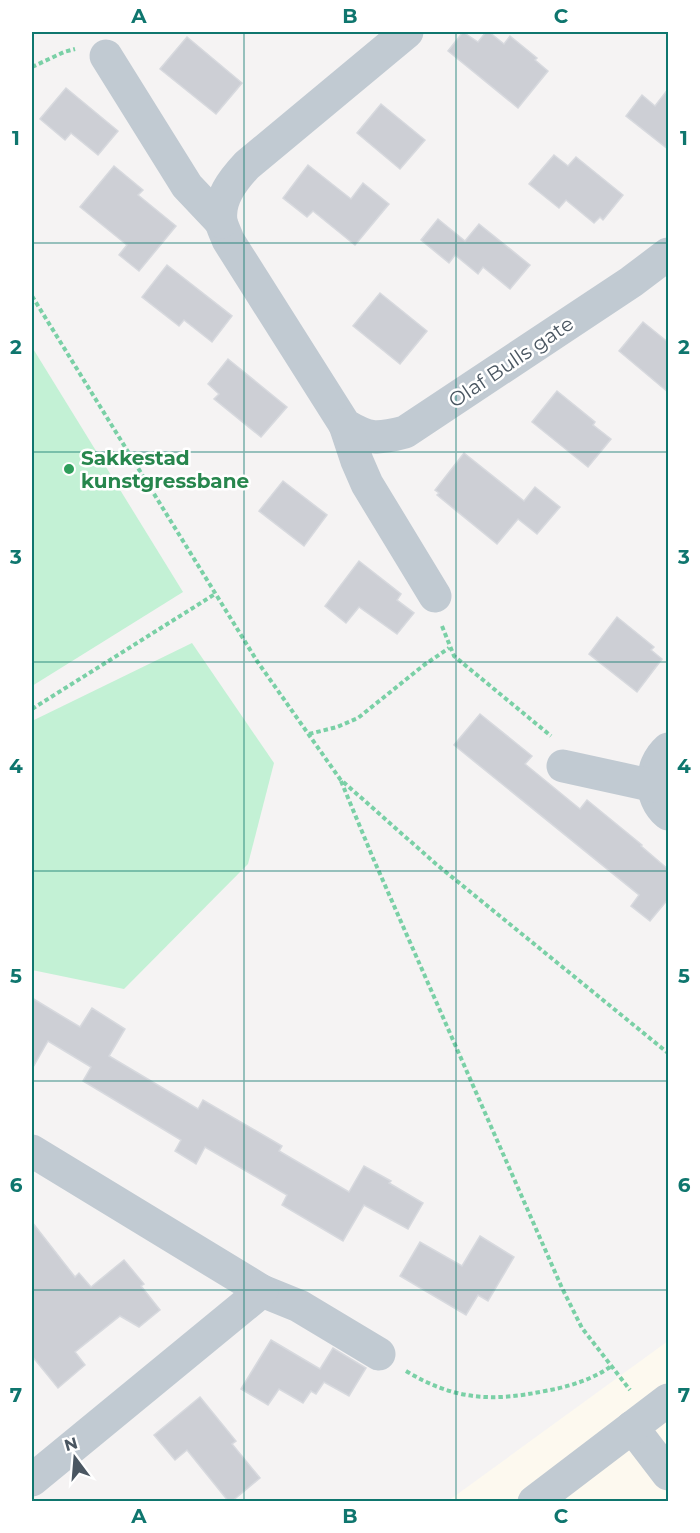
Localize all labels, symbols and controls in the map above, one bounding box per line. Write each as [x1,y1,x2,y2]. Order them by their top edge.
text: A [130,4,147,28]
text: B [342,4,358,28]
text: C [554,4,569,28]
text: 1 [12,126,20,150]
text: 1 [680,126,688,150]
street label: Olaf Bulls gate [444,311,578,413]
text: 2 [10,335,22,359]
text: 2 [678,335,690,359]
place label: Sakkestad kunstgressbane [81,446,249,493]
marker: Sakkestad kunstgressbane [62,462,76,476]
text: 3 [9,545,22,569]
text: 3 [677,545,690,569]
text: 4 [9,754,23,778]
text: 4 [677,754,691,778]
text: 5 [10,964,22,988]
text: 5 [678,964,690,988]
text: 6 [10,1173,23,1197]
text: 6 [678,1173,691,1197]
text: 7 [10,1383,22,1407]
text: 7 [678,1383,690,1407]
north arrow [45,1428,105,1488]
text: N [62,1433,80,1455]
text: A [130,1504,147,1528]
text: B [342,1504,358,1528]
text: C [554,1504,569,1528]

